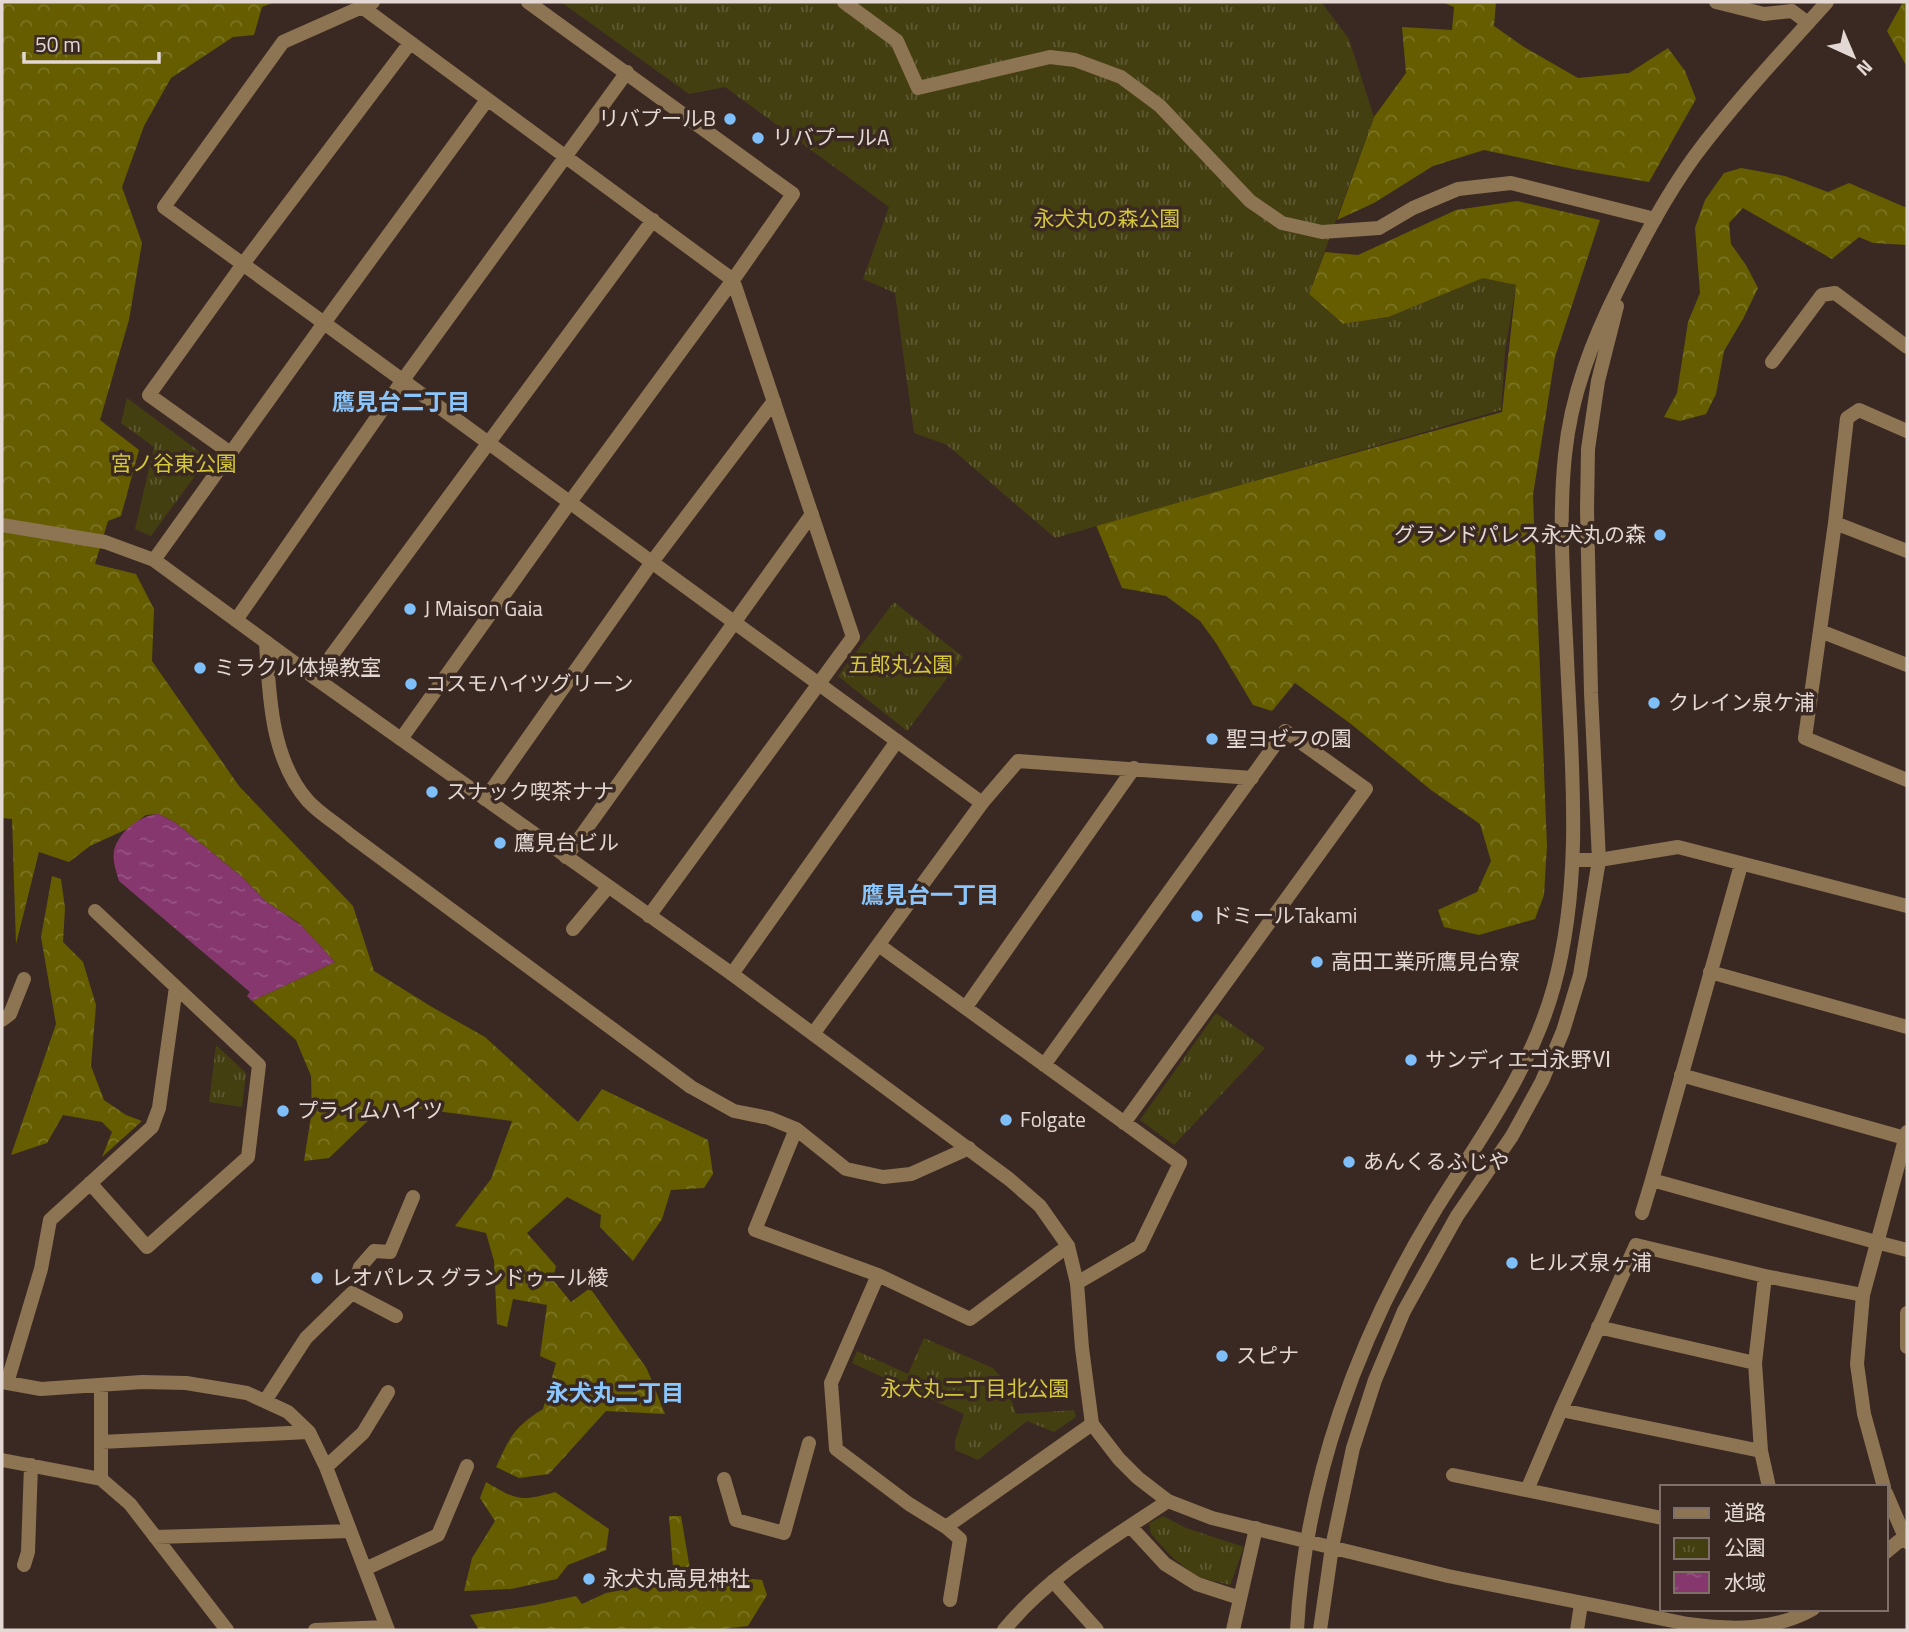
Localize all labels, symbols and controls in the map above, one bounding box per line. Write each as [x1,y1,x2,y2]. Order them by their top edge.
scale bar [24,21,159,65]
north arrow [1818,21,1888,91]
text: 50 m [35,28,81,60]
text: N [1850,54,1880,84]
place label: リバプールB [598,102,716,134]
marker: リバプールB [722,111,738,127]
place label: リバプールA [772,121,890,153]
marker: リバプールA [750,130,766,146]
park label: 永犬丸の森公園 [1034,202,1181,234]
district label: 鷹見台二丁目 [332,384,470,419]
park label: 宮ノ谷東公園 [111,447,237,479]
place label: グランドパレス永犬丸の森 [1394,518,1646,550]
marker: グランドパレス永犬丸の森 [1652,527,1668,543]
place label: J Maison Gaia [424,592,543,624]
marker: J Maison Gaia [402,601,418,617]
park label: 五郎丸公園 [849,648,954,680]
place label: ミラクル体操教室 [214,651,381,683]
marker: ミラクル体操教室 [192,660,208,676]
place label: コスモハイツグリーン [425,667,634,699]
marker: コスモハイツグリーン [403,676,419,692]
place label: クレイン泉ケ浦 [1668,686,1815,718]
marker: クレイン泉ケ浦 [1646,695,1662,711]
place label: 聖ヨゼフの園 [1226,722,1352,754]
marker: 聖ヨゼフの園 [1204,731,1220,747]
place label: スナック喫茶ナナ [446,775,614,807]
marker: スナック喫茶ナナ [424,784,440,800]
place label: 鷹見台ビル [514,826,619,858]
marker: 鷹見台ビル [492,835,508,851]
district label: 鷹見台一丁目 [861,877,999,912]
place label: ドミールTakami [1211,899,1357,931]
marker: ドミールTakami [1189,908,1205,924]
place label: 高田工業所鷹見台寮 [1331,945,1520,977]
marker: 高田工業所鷹見台寮 [1309,954,1325,970]
place label: サンディエゴ永野Ⅵ [1425,1043,1613,1075]
marker: サンディエゴ永野Ⅵ [1403,1052,1419,1068]
place label: プライムハイツ [297,1094,443,1126]
marker: プライムハイツ [275,1103,291,1119]
place label: Folgate [1020,1103,1086,1135]
marker: Folgate [998,1112,1014,1128]
place label: あんくるふじや [1363,1145,1510,1177]
marker: あんくるふじや [1341,1154,1357,1170]
place label: ヒルズ泉ヶ浦 [1526,1246,1652,1278]
marker: ヒルズ泉ヶ浦 [1504,1255,1520,1271]
place label: レオパレス グランドゥール綾 [331,1261,609,1293]
marker: レオパレス グランドゥール綾 [309,1270,325,1286]
place label: スピナ [1236,1339,1299,1371]
marker: スピナ [1214,1348,1230,1364]
park label: 永犬丸二丁目北公園 [881,1372,1070,1404]
district label: 永犬丸二丁目 [546,1375,684,1410]
legend [1660,1485,1888,1611]
text: 道路 [1724,1496,1766,1528]
text: 公園 [1724,1531,1766,1563]
place label: 永犬丸高見神社 [603,1562,750,1594]
text: 水域 [1724,1566,1766,1598]
marker: 永犬丸高見神社 [581,1571,597,1587]

